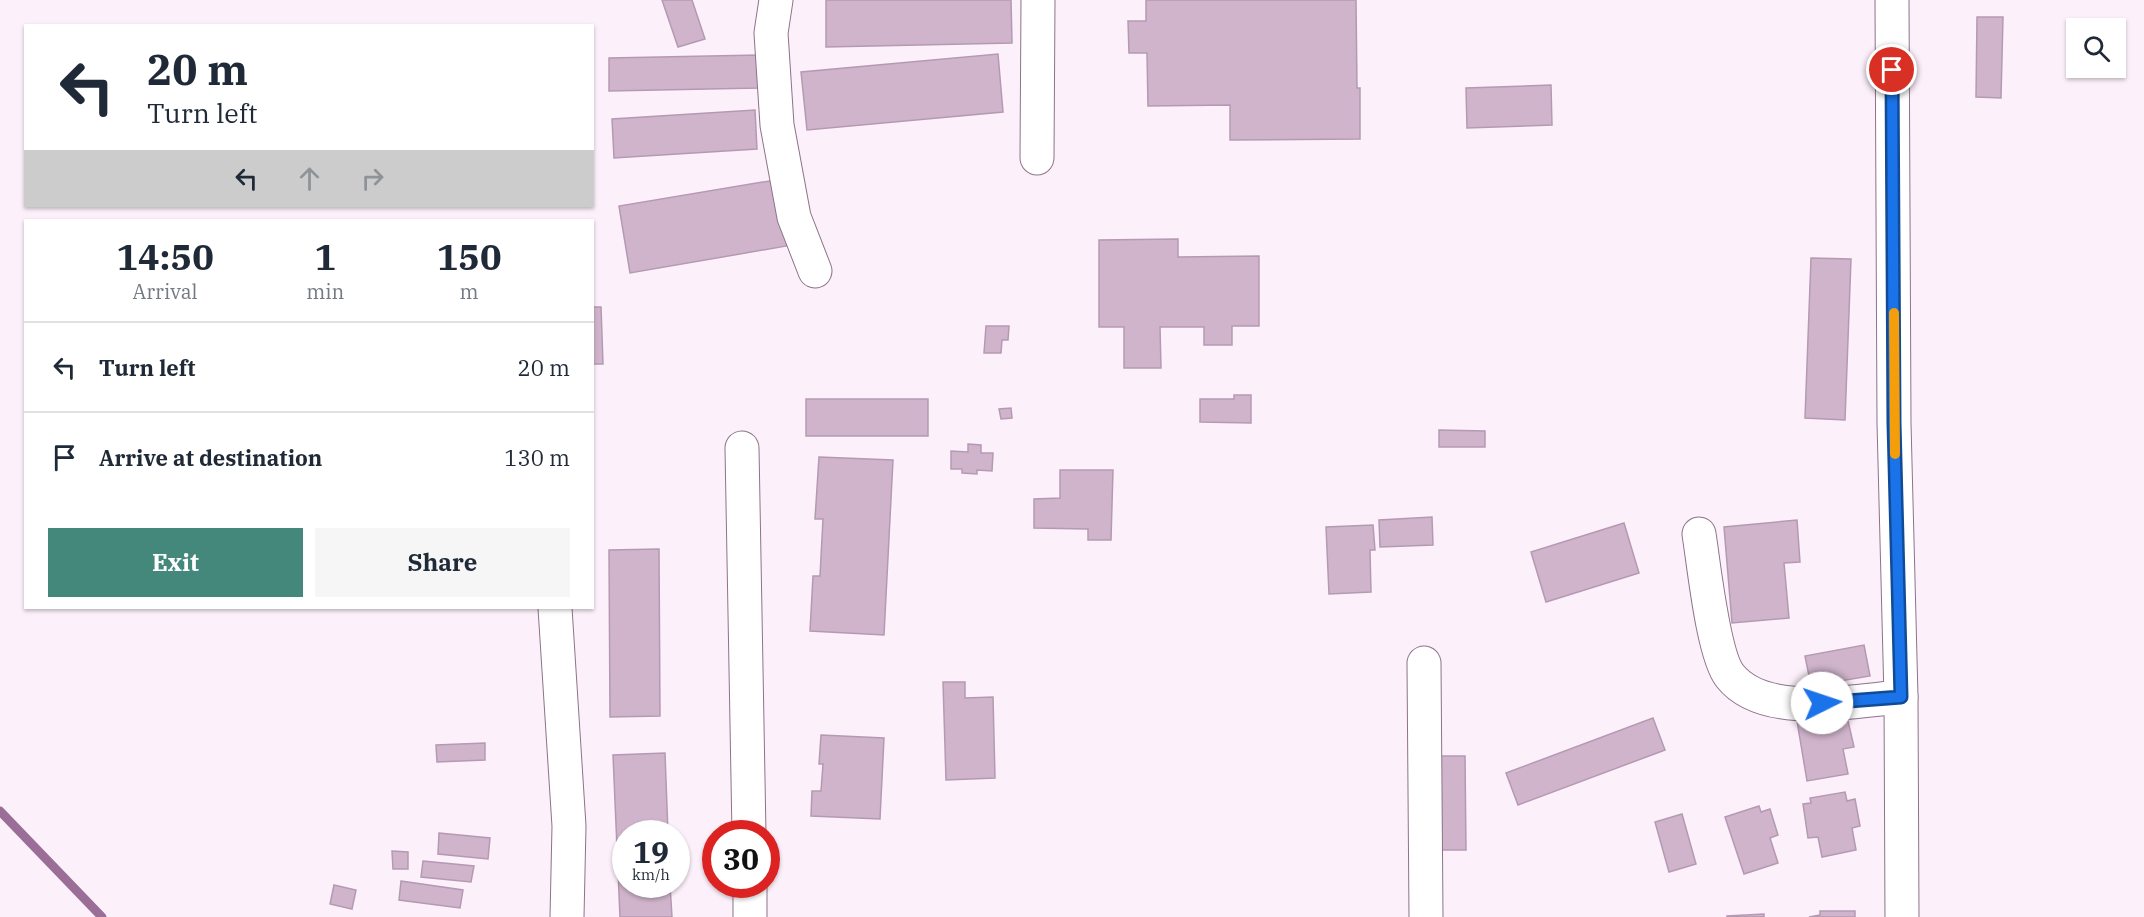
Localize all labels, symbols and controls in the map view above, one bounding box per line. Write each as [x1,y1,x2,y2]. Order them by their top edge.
map controls [2066,18,2126,78]
button: search [2066,18,2126,78]
text: 20 m [147,42,248,97]
pin [1866,44,1917,95]
icon: left [48,48,126,126]
icon: arrive [1875,53,1908,86]
text: Turn left [147,95,258,130]
icon: left [230,162,263,195]
icon: ahead [293,162,326,195]
icon: right [356,162,389,195]
text: 14:50 [116,233,214,280]
text: 1 [314,233,336,280]
text: 150 [437,233,502,280]
text: Arrival [133,278,198,305]
text: min [306,278,344,305]
text: m [460,278,479,305]
icon: left [48,351,81,384]
text: Turn left [99,353,195,382]
text: 20 m [518,353,570,382]
icon: arrive [48,441,81,474]
text: Arrive at destination [99,443,322,472]
text: 130 m [504,443,570,472]
button: Exit [48,528,303,597]
button: Share [315,528,570,597]
position arrow [1790,671,1854,735]
speed limit sign: 30 [702,820,780,898]
text: 19 [633,832,669,871]
text: km/h [632,865,670,884]

